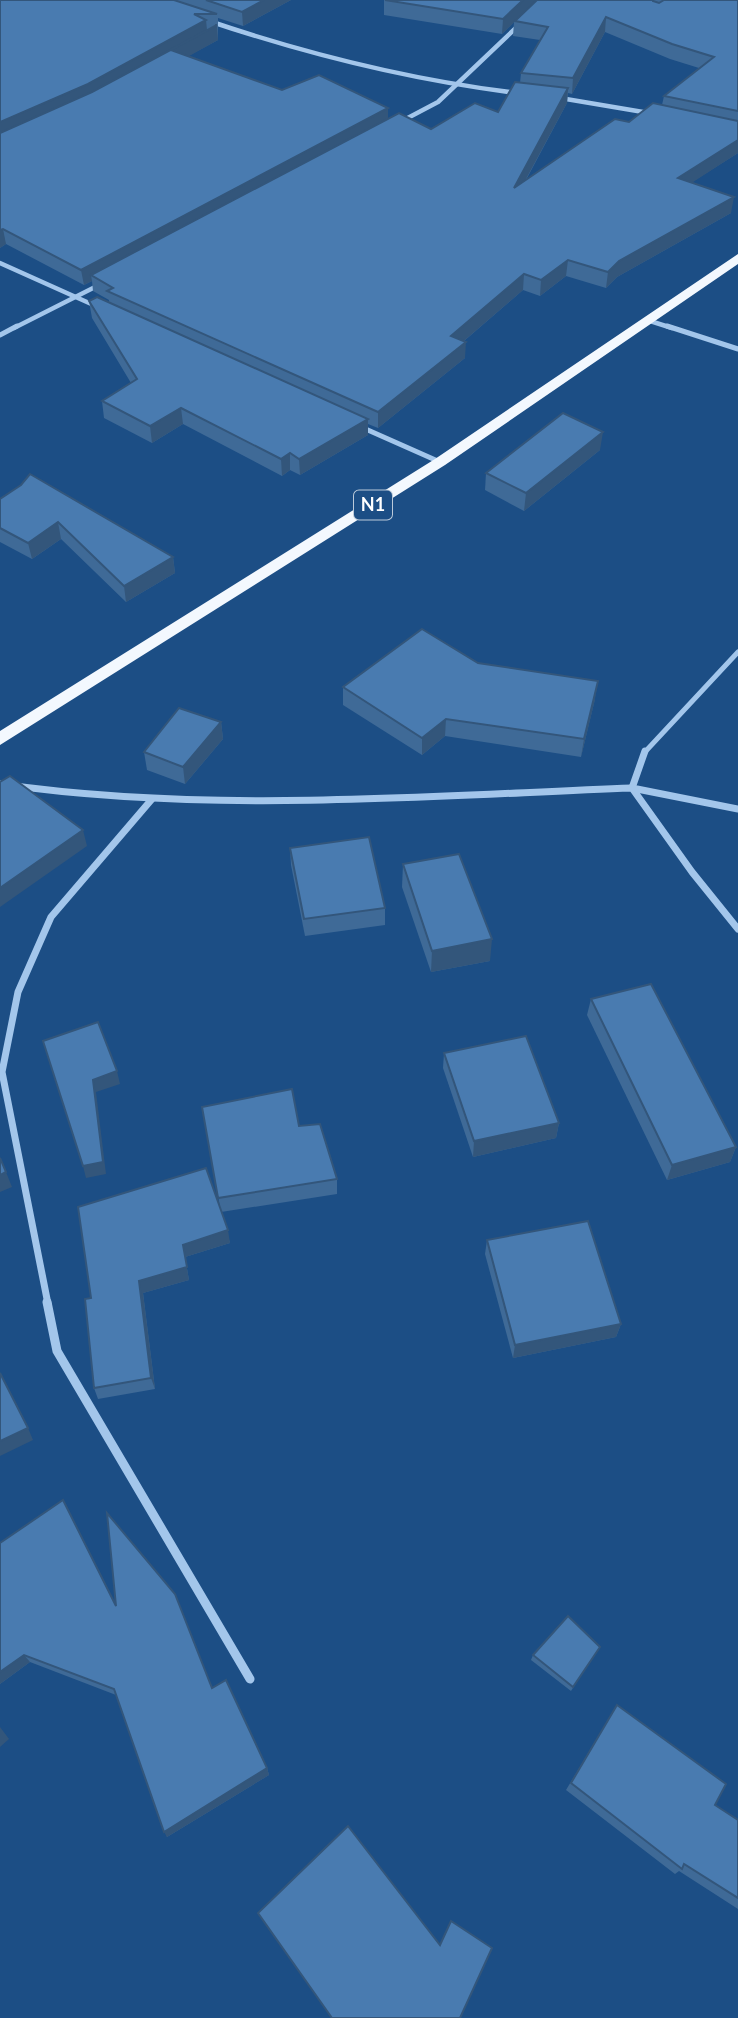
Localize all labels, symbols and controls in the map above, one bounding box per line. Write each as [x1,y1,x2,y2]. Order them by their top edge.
road number: N1 [354,490,392,520]

